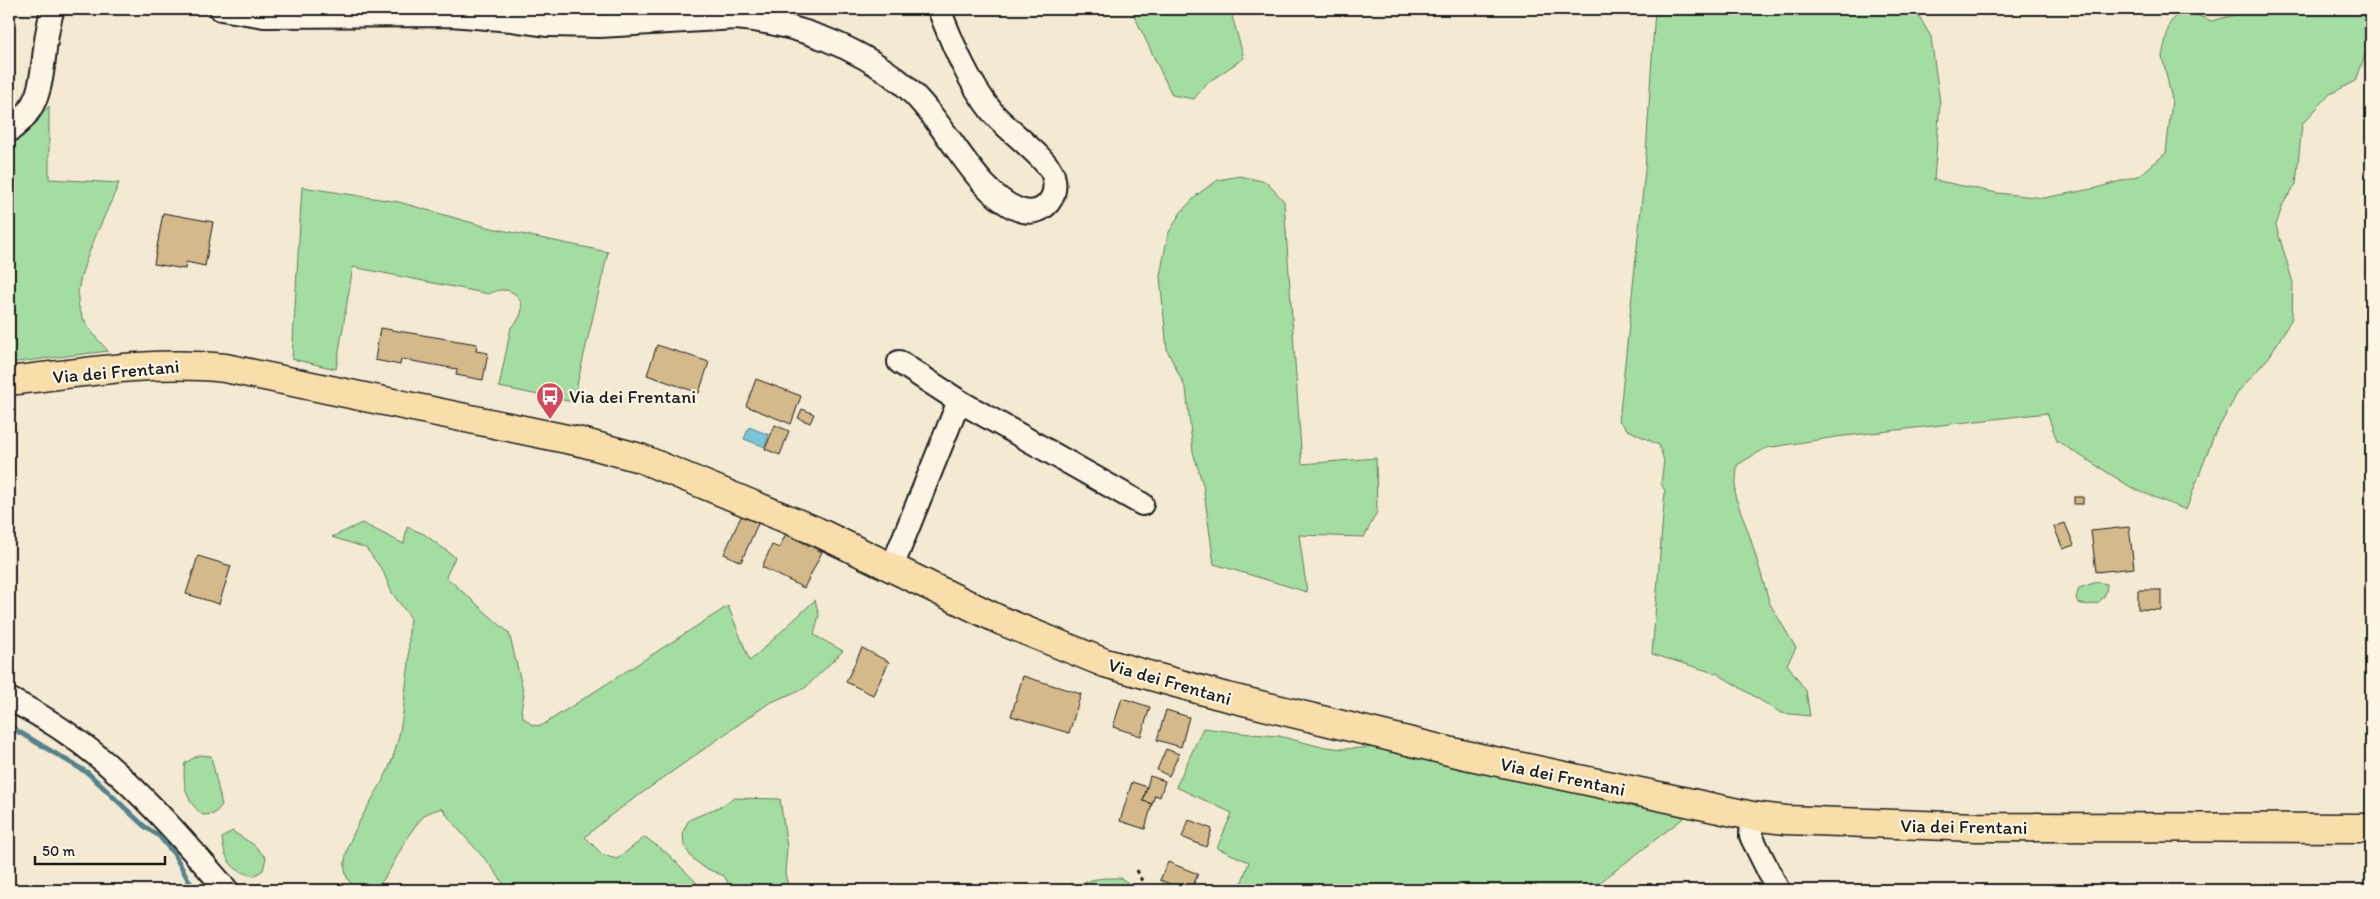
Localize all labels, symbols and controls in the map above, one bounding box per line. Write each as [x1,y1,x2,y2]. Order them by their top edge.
street label: Via dei Frentani [52,354,180,388]
bus stop icon: Via dei Frentani [535,381,565,420]
place label: Via dei Frentani [569,385,696,408]
street label: Via dei Frentani [1106,653,1234,710]
street label: Via dei Frentani [1498,752,1627,801]
street label: Via dei Frentani [1900,814,2028,839]
scale bar [35,834,165,866]
text: 50 m [42,842,75,860]

